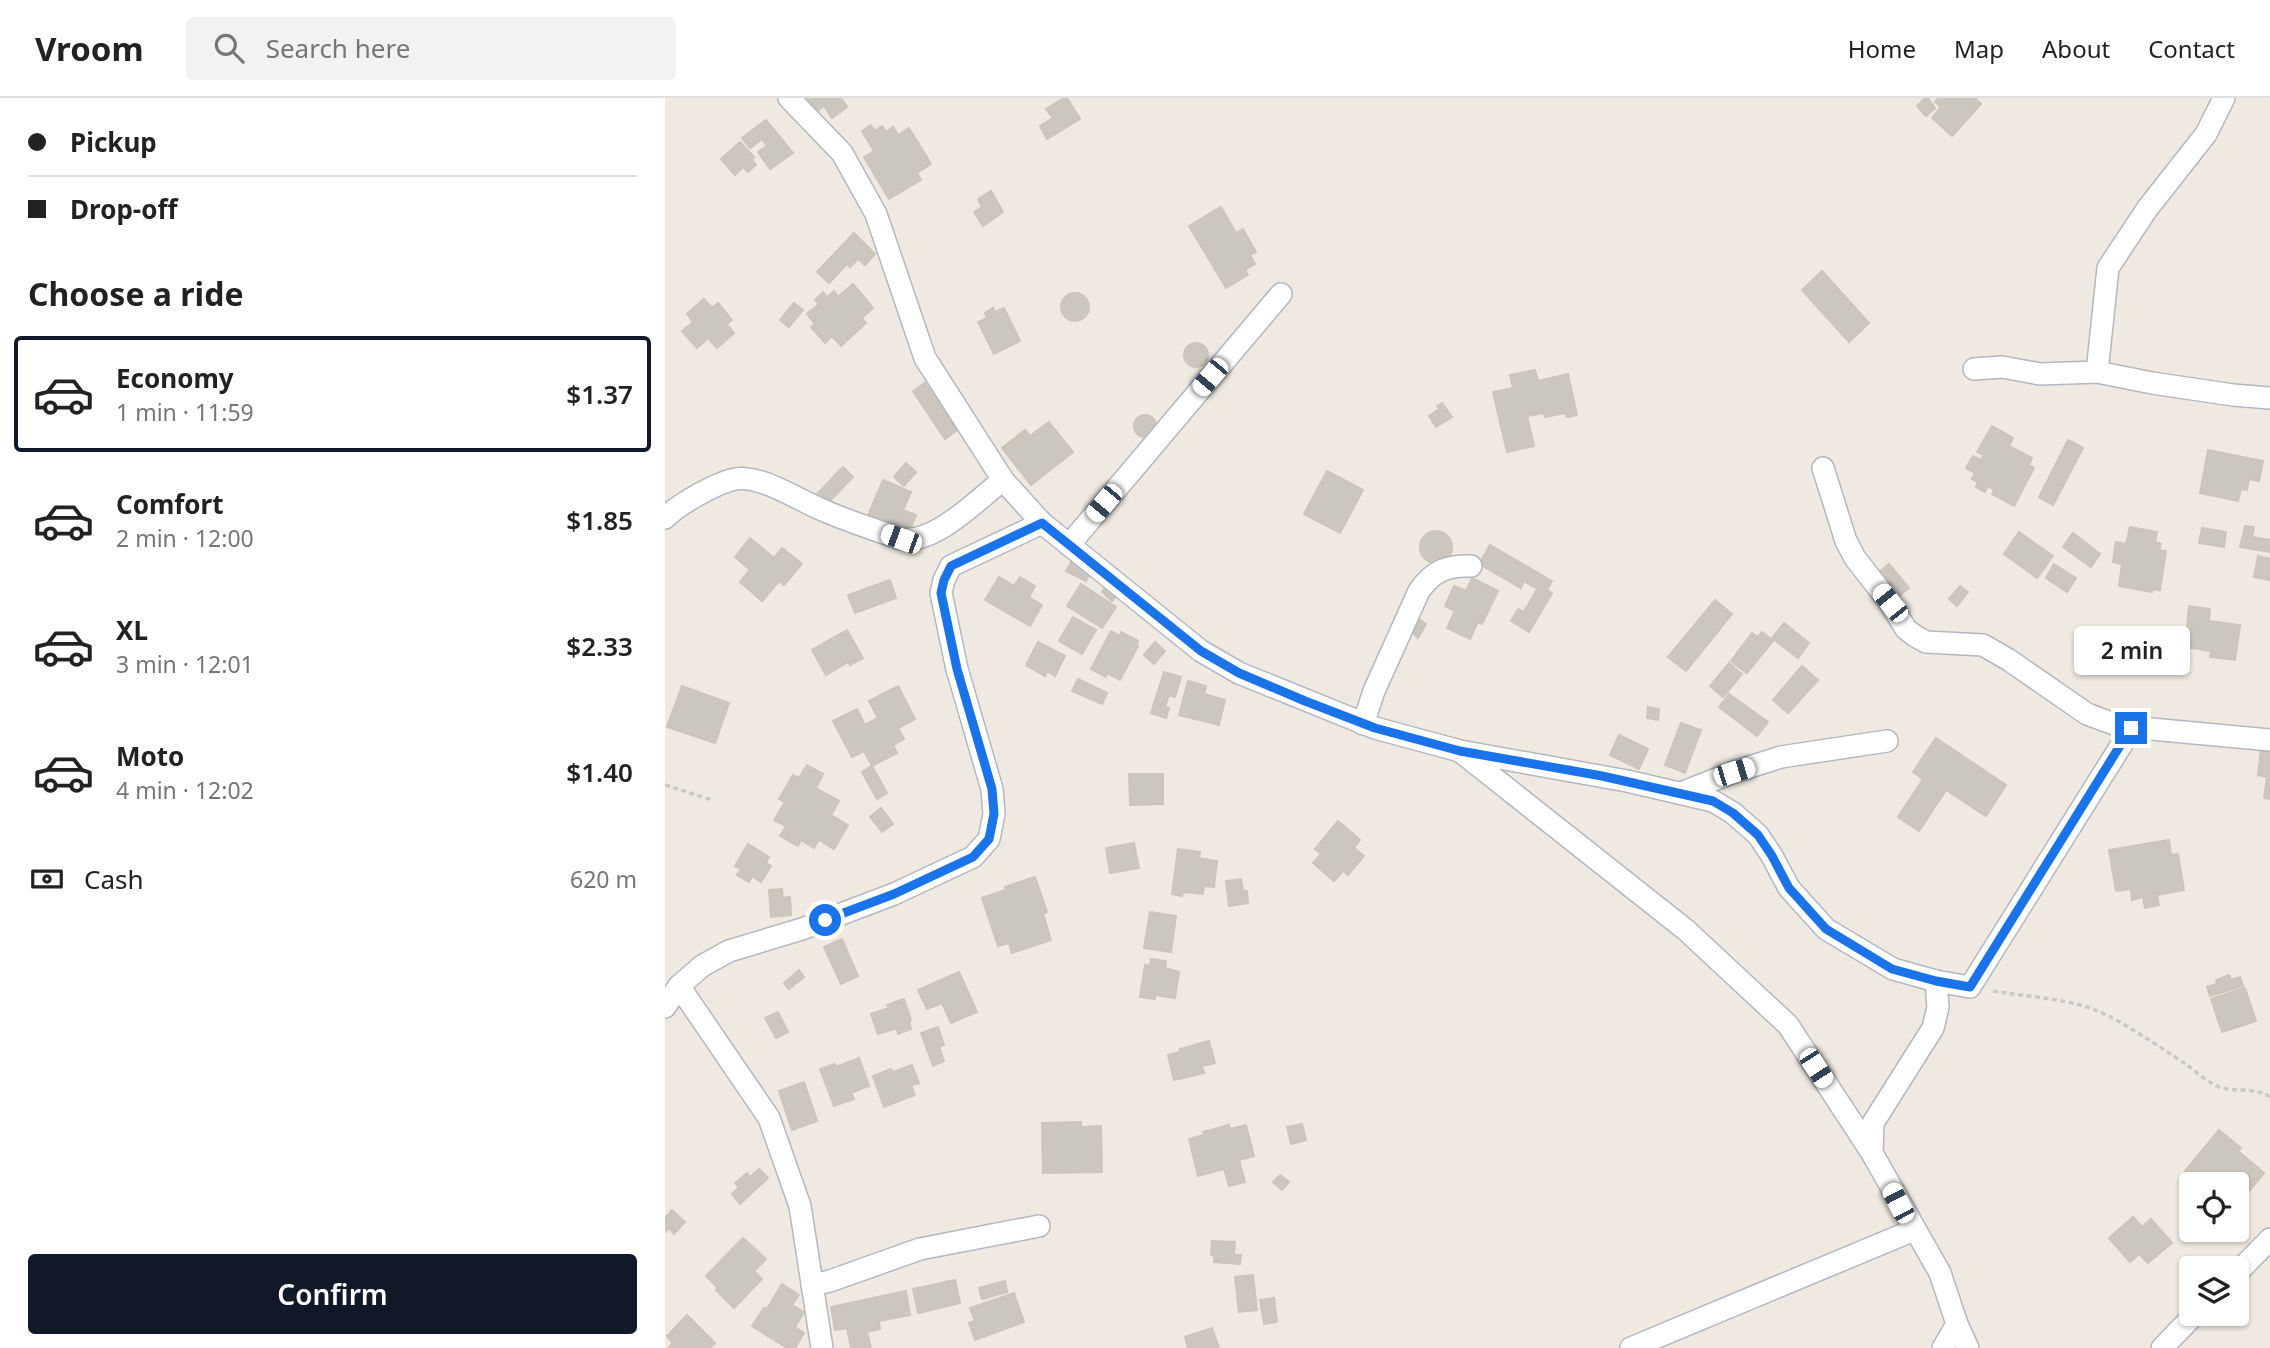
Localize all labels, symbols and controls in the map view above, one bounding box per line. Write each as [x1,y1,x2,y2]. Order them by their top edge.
search box [186,17,676,80]
text: Vroom [35,26,144,71]
icon: search [210,29,248,67]
text: Search here [266,30,410,66]
text: Home [1848,32,1916,65]
text: Map [1954,32,2004,65]
text: About [2042,32,2110,65]
text: Contact [2148,32,2235,65]
text: Pickup [70,124,157,160]
text: Drop-off [70,191,177,227]
text: Choose a ride [28,272,244,315]
car [1189,354,1232,400]
text: Economy [116,360,234,396]
icon: car [32,363,95,426]
text: $1.37 [566,376,633,412]
text: 1 min · 11:59 [116,396,254,428]
car [1083,480,1126,526]
text: Comfort [116,486,224,522]
icon: car [32,489,95,552]
text: $1.85 [566,502,633,538]
text: 2 min · 12:00 [116,522,254,554]
car [878,522,925,556]
car [1869,580,1912,626]
text: XL [116,612,148,648]
icon: car [32,615,95,678]
callout: 2 min [2073,626,2189,676]
text: $2.33 [566,628,633,664]
text: 2 min [2101,634,2163,666]
text: 3 min · 12:01 [116,648,254,680]
route end [2115,712,2147,744]
text: Moto [116,738,184,774]
icon: car [32,741,95,804]
text: $1.40 [566,754,633,790]
car [1711,756,1758,788]
text: 4 min · 12:02 [116,774,254,806]
icon: cash [28,860,66,898]
text: Cash [84,861,144,897]
text: 620 m [570,863,637,895]
route start [809,904,841,936]
car [1796,1045,1837,1091]
map controls [2179,1172,2249,1326]
button: locate [2179,1172,2249,1242]
car [1879,1180,1918,1226]
button: Confirm [28,1254,637,1334]
button: layers [2179,1256,2249,1326]

